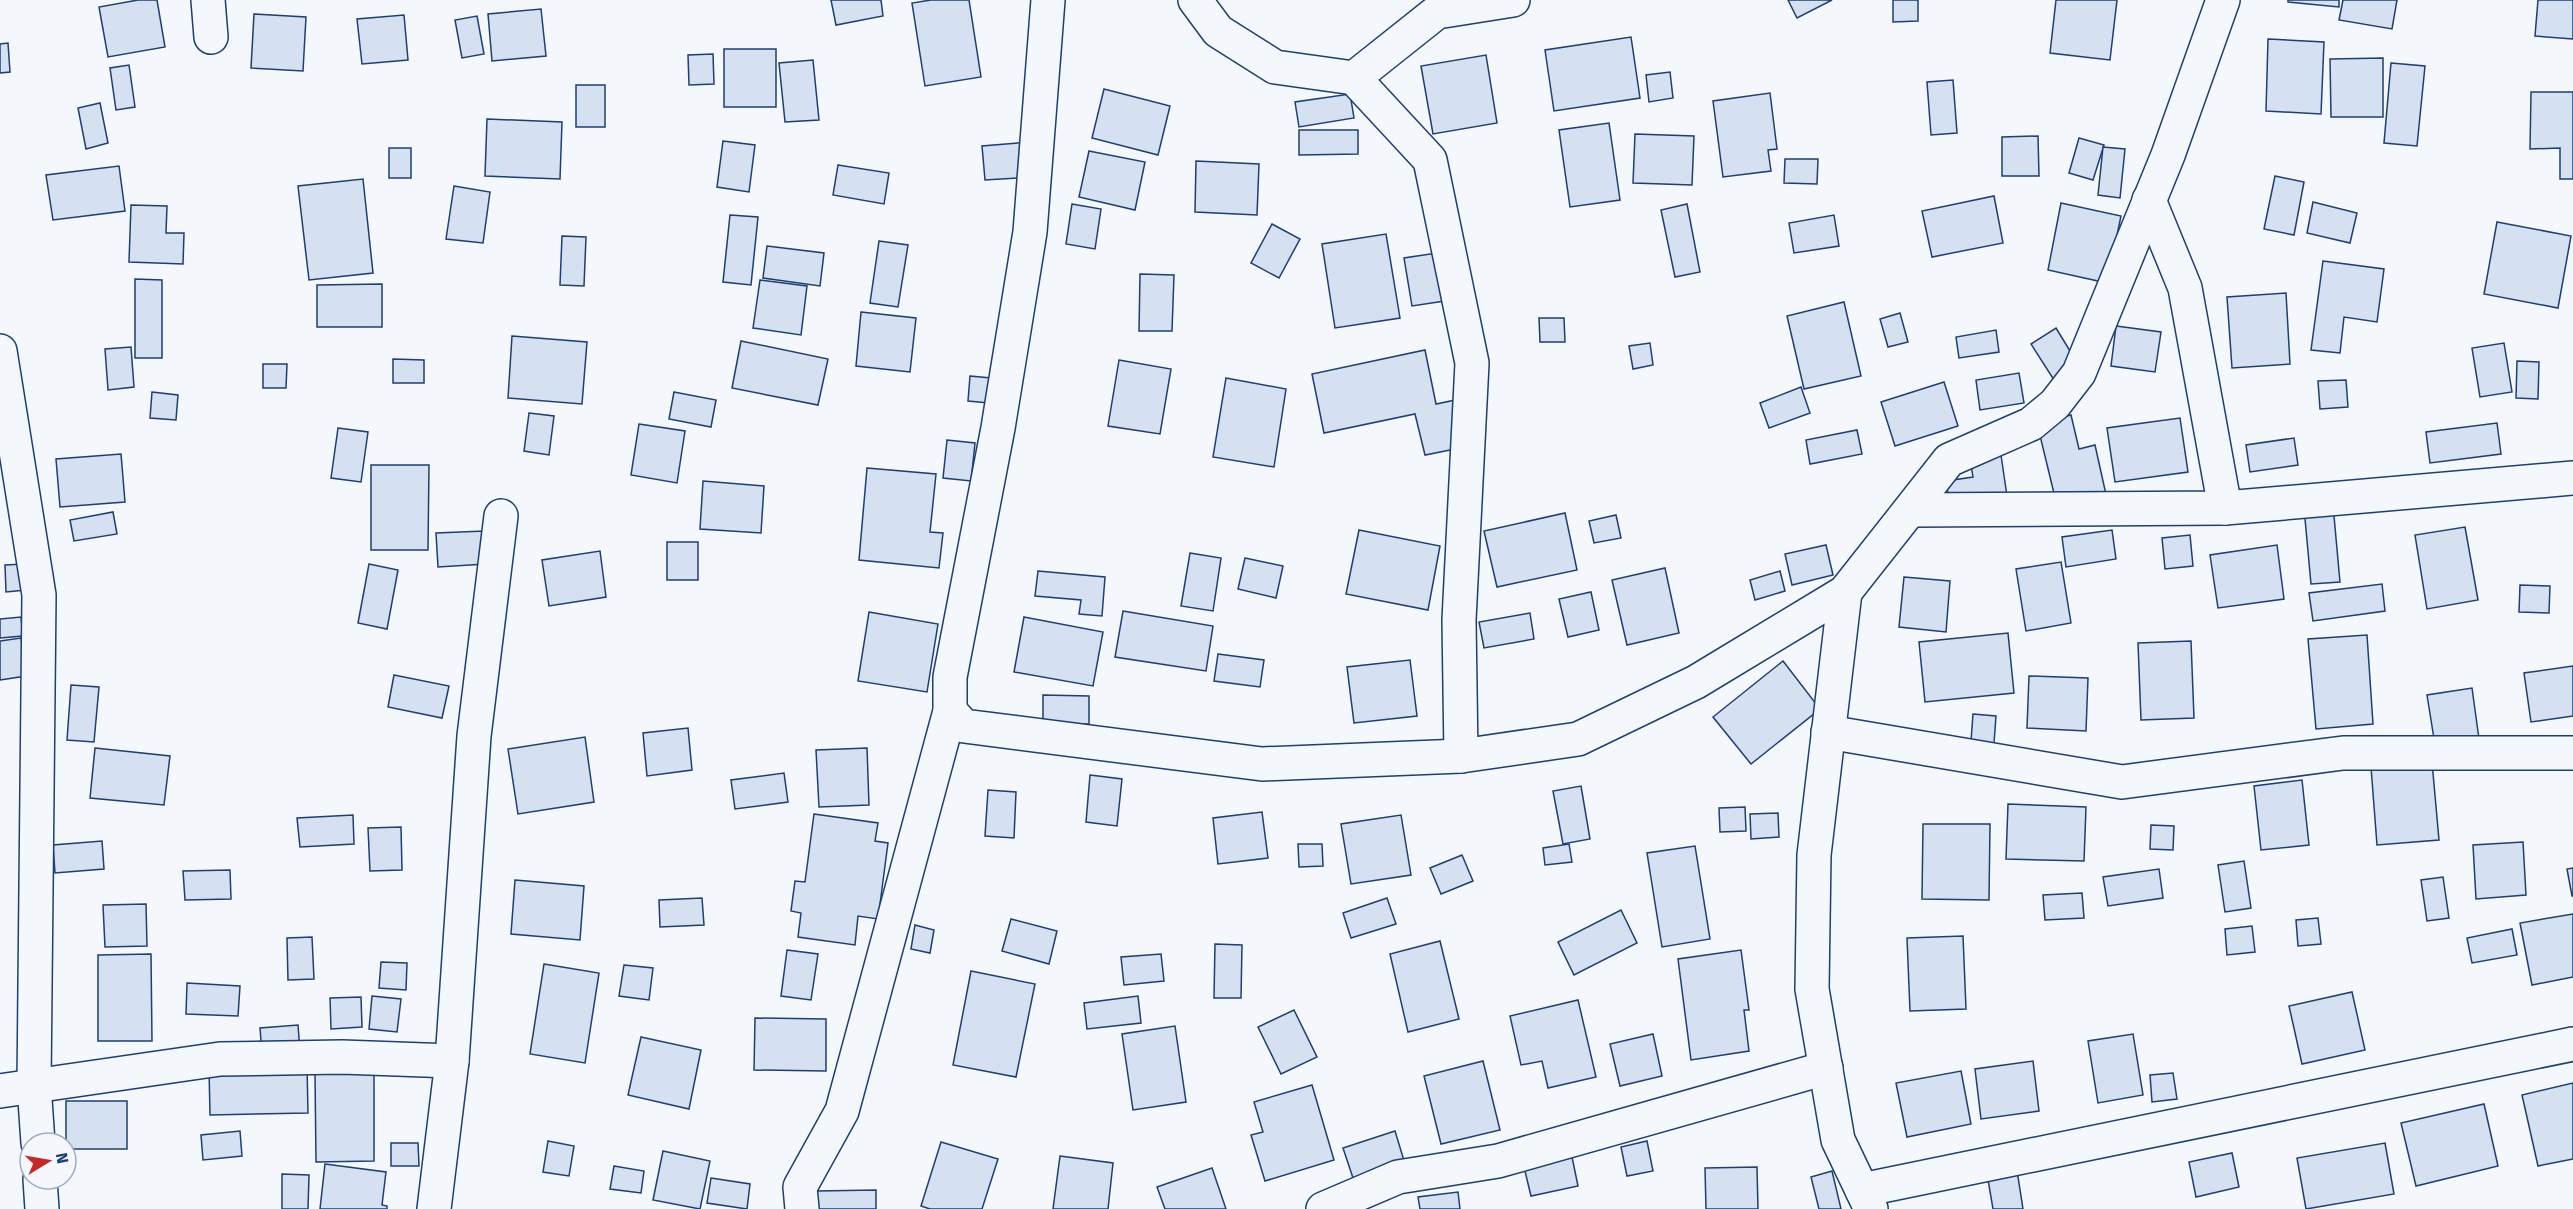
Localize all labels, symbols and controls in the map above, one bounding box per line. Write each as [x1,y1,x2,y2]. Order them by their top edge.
north arrow [18,1131,78,1191]
text: N [52,1151,73,1165]

